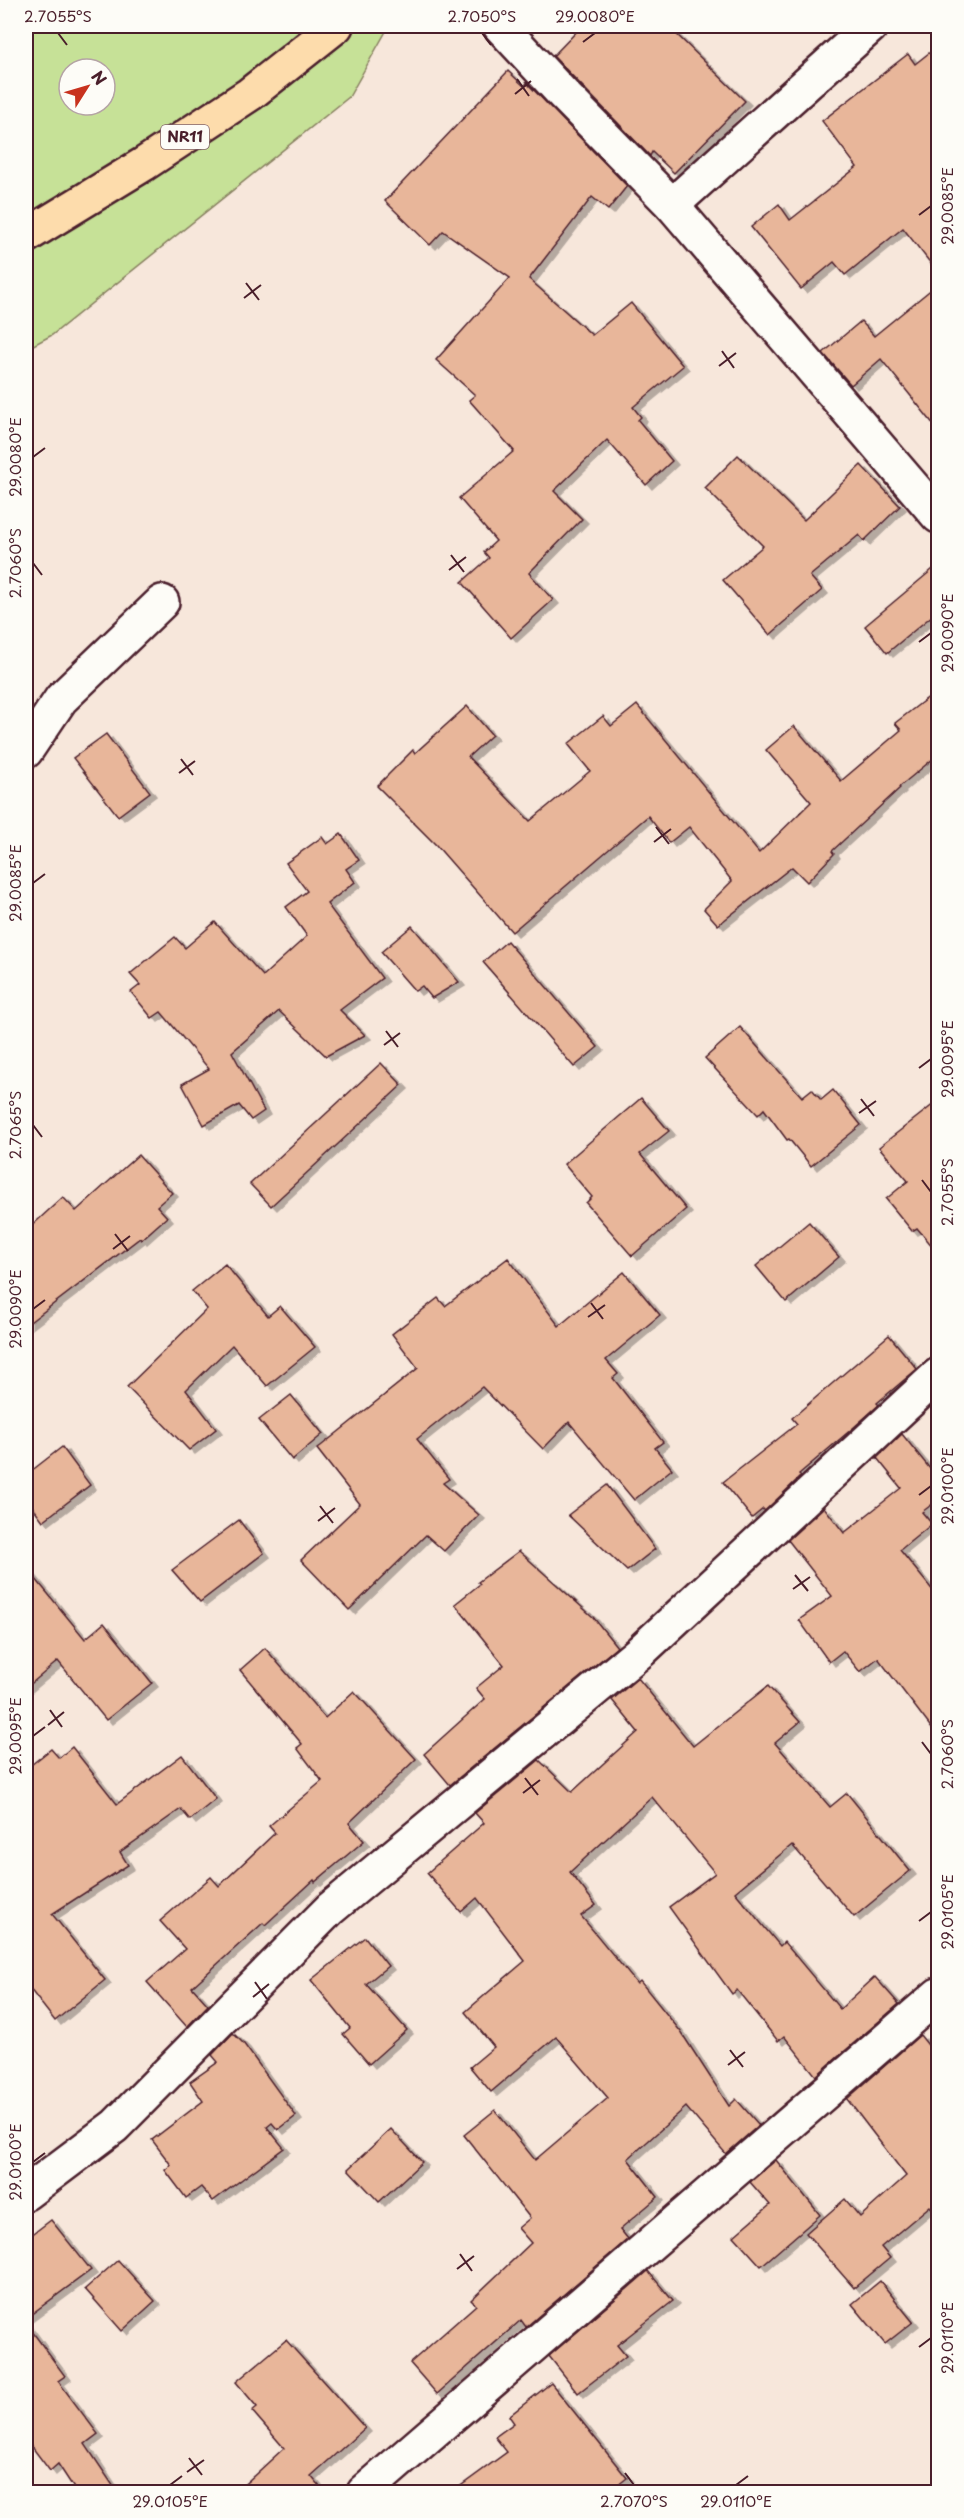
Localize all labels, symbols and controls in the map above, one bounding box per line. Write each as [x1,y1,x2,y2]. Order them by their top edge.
text: 2.7055°S [24,4,92,27]
text: 2.7050°S [448,4,516,27]
text: 29.0080°E [555,4,635,27]
north arrow [57,57,117,117]
text: N [86,65,113,90]
road number: NR11 [161,125,209,149]
text: 29.0085°E [935,167,958,245]
text: 29.0080°E [3,417,26,497]
text: 2.7060°S [3,528,26,598]
text: 29.0090°E [935,593,958,673]
text: 29.0085°E [3,844,26,922]
text: 29.0095°E [935,1020,958,1098]
text: 2.7065°S [3,1091,26,1159]
text: 2.7055°S [935,1158,958,1226]
text: 29.0090°E [3,1269,26,1349]
text: 29.0100°E [935,1447,958,1525]
text: 29.0095°E [3,1697,26,1775]
text: 2.7060°S [935,1719,958,1789]
text: 29.0105°E [935,1874,958,1950]
text: 29.0100°E [3,2123,26,2201]
text: 29.0110°E [935,2302,958,2374]
text: 29.0105°E [132,2489,208,2512]
text: 2.7070°S [600,2489,668,2512]
text: 29.0110°E [700,2489,772,2512]

